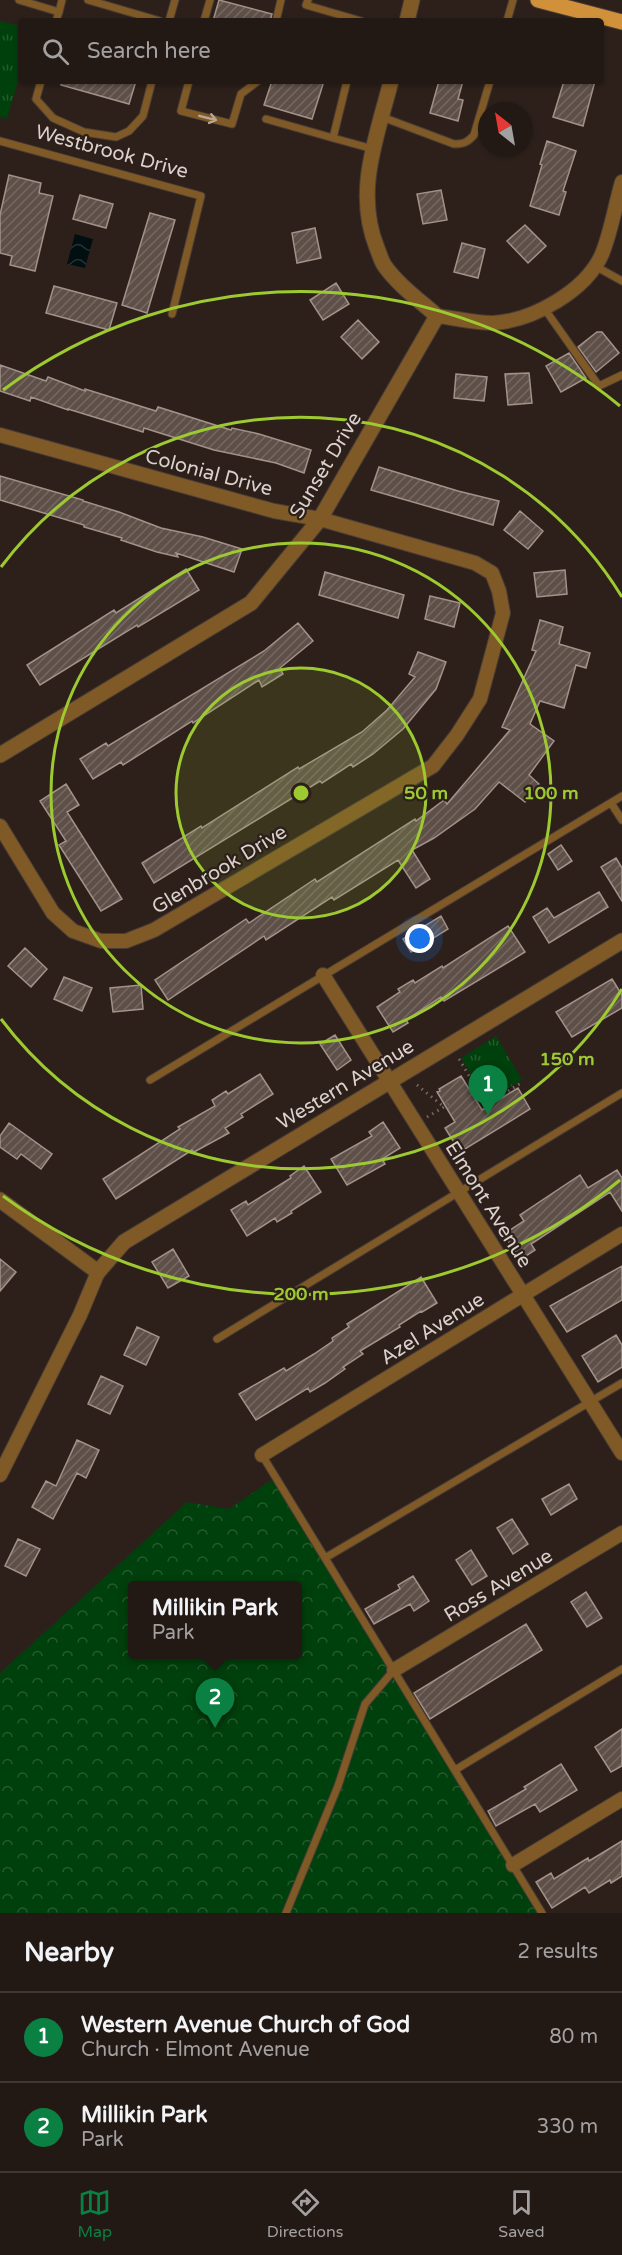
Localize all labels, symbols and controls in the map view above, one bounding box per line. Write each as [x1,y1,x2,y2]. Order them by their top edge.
search box [18,18,604,84]
icon: search [39,35,72,68]
text: Search here [87,38,211,64]
north arrow [478,102,532,156]
one-way arrow [198,112,217,124]
street label: Westbrook Drive [33,120,191,184]
street label: Sunset Drive [285,408,367,523]
street label: Colonial Drive [142,444,275,501]
text: 50 m [404,782,448,804]
text: 100 m [523,782,579,804]
centre of rings [291,783,311,803]
street label: Glenbrook Drive [148,820,291,920]
your location [405,924,434,953]
street label: Western Avenue [273,1034,418,1135]
text: 150 m [539,1048,595,1070]
pin: 1 [468,1066,508,1115]
street label: Elmont Avenue [440,1137,537,1272]
text: 200 m [273,1283,329,1305]
street label: Azel Avenue [376,1287,489,1370]
street label: Ross Avenue [440,1544,557,1628]
popup [128,1581,302,1659]
text: Millikin Park [152,1595,278,1621]
text: Park [152,1621,194,1645]
pin: 2 [196,1678,234,1728]
text: Nearby [24,1937,114,1968]
text: 2 results [518,1940,598,1964]
text: Western Avenue Church of God [81,2012,410,2038]
text: 1 [37,2025,50,2049]
text: 80 m [549,2025,598,2049]
text: Church · Elmont Avenue [81,2038,310,2062]
text: Millikin Park [81,2102,208,2128]
text: 2 [37,2115,50,2139]
text: 330 m [537,2115,598,2139]
text: Park [81,2128,124,2152]
tab: Map [77,2186,112,2242]
tab: Directions [267,2186,343,2242]
tab: Saved [498,2186,545,2242]

